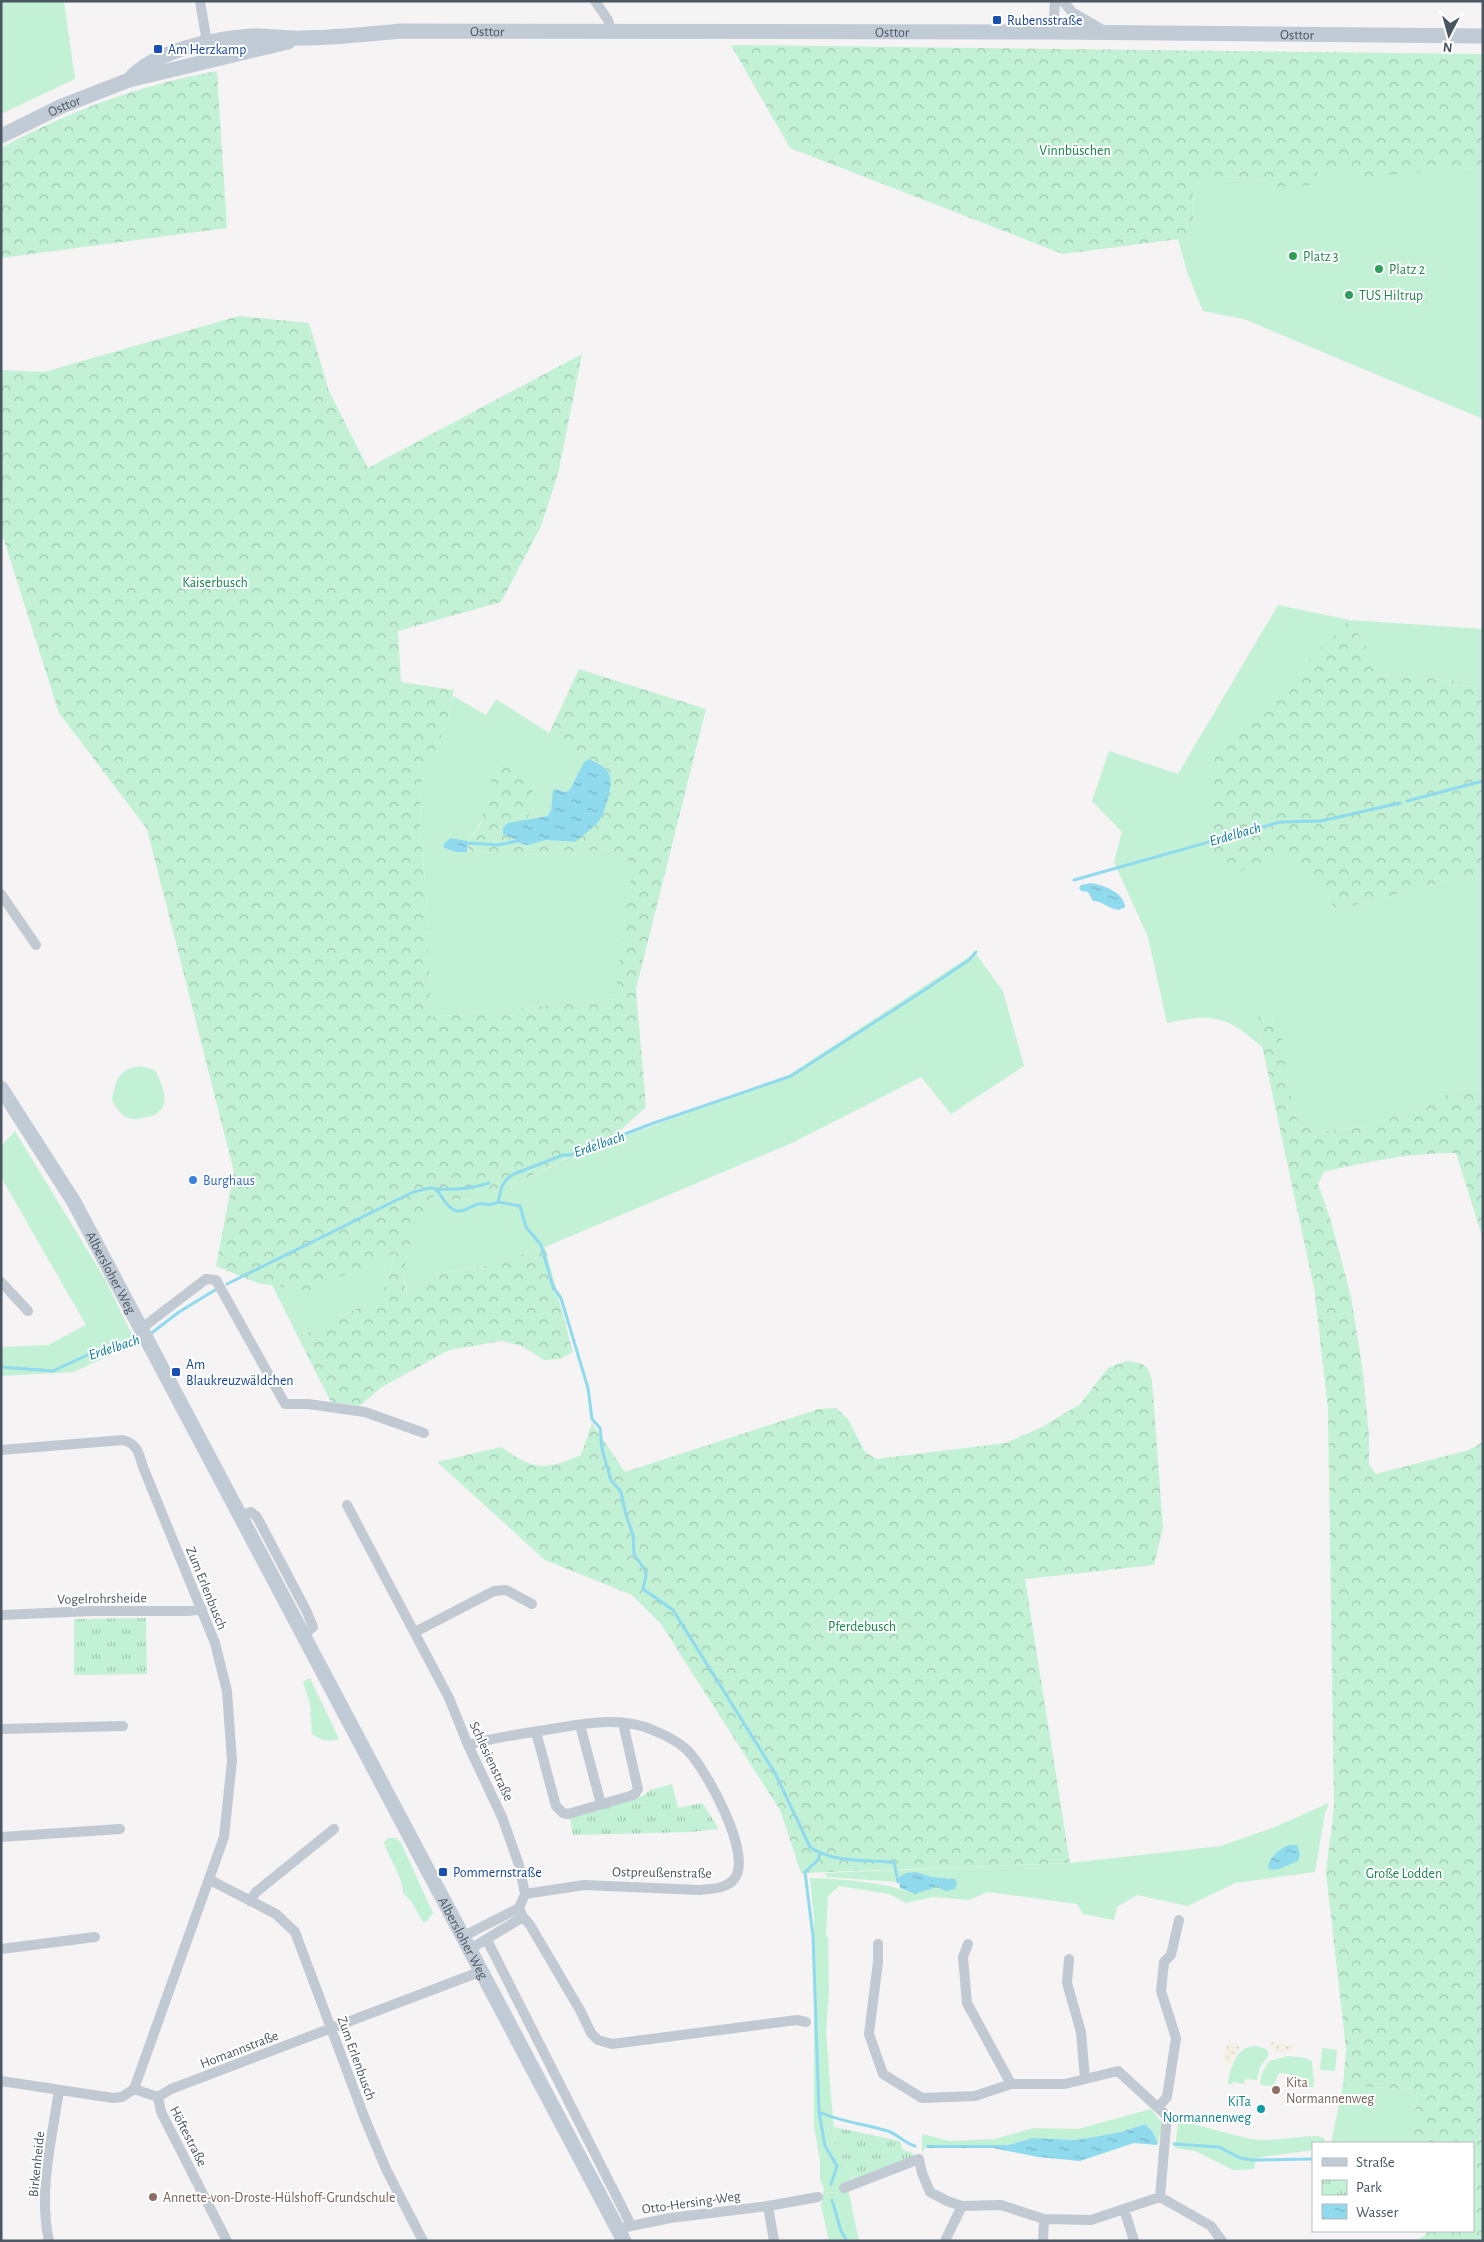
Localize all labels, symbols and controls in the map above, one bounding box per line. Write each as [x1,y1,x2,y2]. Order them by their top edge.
north arrow [1424,10,1474,60]
marker: Rubensstraße [991,14,1003,26]
place label: Rubensstraße [1007,14,1082,28]
street label: Osttor [470,25,505,39]
street label: Osttor [875,26,910,40]
street label: Osttor [1280,28,1315,42]
text: N [1442,39,1453,54]
marker: Am Herzkamp [152,43,164,55]
place label: Am Herzkamp [168,43,246,57]
street label: Osttor [46,93,83,120]
park label: Vinnbüschen [1039,144,1111,158]
marker: Platz 3 [1287,250,1299,262]
place label: Platz 3 [1303,250,1339,264]
marker: Platz 2 [1373,263,1385,275]
place label: Platz 2 [1389,263,1425,277]
marker: TUS Hiltrup [1343,289,1355,301]
place label: TUS Hiltrup [1359,289,1423,303]
park label: Kaiserbusch [182,576,248,590]
water label: Erdelbach [1208,820,1263,849]
water label: Erdelbach [572,1129,627,1160]
marker: Burghaus [187,1174,199,1186]
place label: Burghaus [203,1174,255,1188]
street label: Albersloher Weg [83,1229,138,1316]
water label: Erdelbach [87,1332,142,1363]
place label: Am Blaukreuzwäldchen [186,1358,294,1388]
marker: Am Blaukreuzwäldchen [170,1366,182,1378]
street label: Zum Erlenbusch [183,1545,229,1632]
street label: Vogelrohrsheide [57,1591,147,1607]
park label: Pferdebusch [828,1620,896,1634]
street label: Schlesienstraße [467,1720,516,1803]
street label: Ostpreußenstraße [612,1865,712,1881]
marker: Pommernstraße [437,1866,449,1878]
place label: Pommernstraße [453,1866,542,1880]
park label: Große Lodden [1366,1867,1442,1881]
street label: Albersloher Weg [435,1895,490,1982]
street label: Zum Erlenbusch [334,2015,378,2102]
street label: Homannstraße [198,2029,280,2071]
place label: Kita Normannenweg [1286,2076,1374,2106]
marker: Kita Normannenweg [1270,2084,1282,2096]
place label: KiTa Normannenweg [1163,2095,1252,2125]
marker: KiTa Normannenweg [1255,2103,1267,2115]
street label: Höftestraße [167,2104,209,2169]
street label: Birkenheide [27,2130,47,2198]
legend [1312,2142,1474,2232]
text: Straße [1356,2155,1395,2170]
text: Park [1356,2180,1382,2195]
street label: Otto-Hersing-Weg [641,2189,742,2217]
marker: Annette-von-Droste-Hülshoff-Grundschule [147,2191,159,2203]
place label: Annette-von-Droste-Hülshoff-Grundschule [163,2191,395,2205]
text: Wasser [1356,2205,1399,2220]

